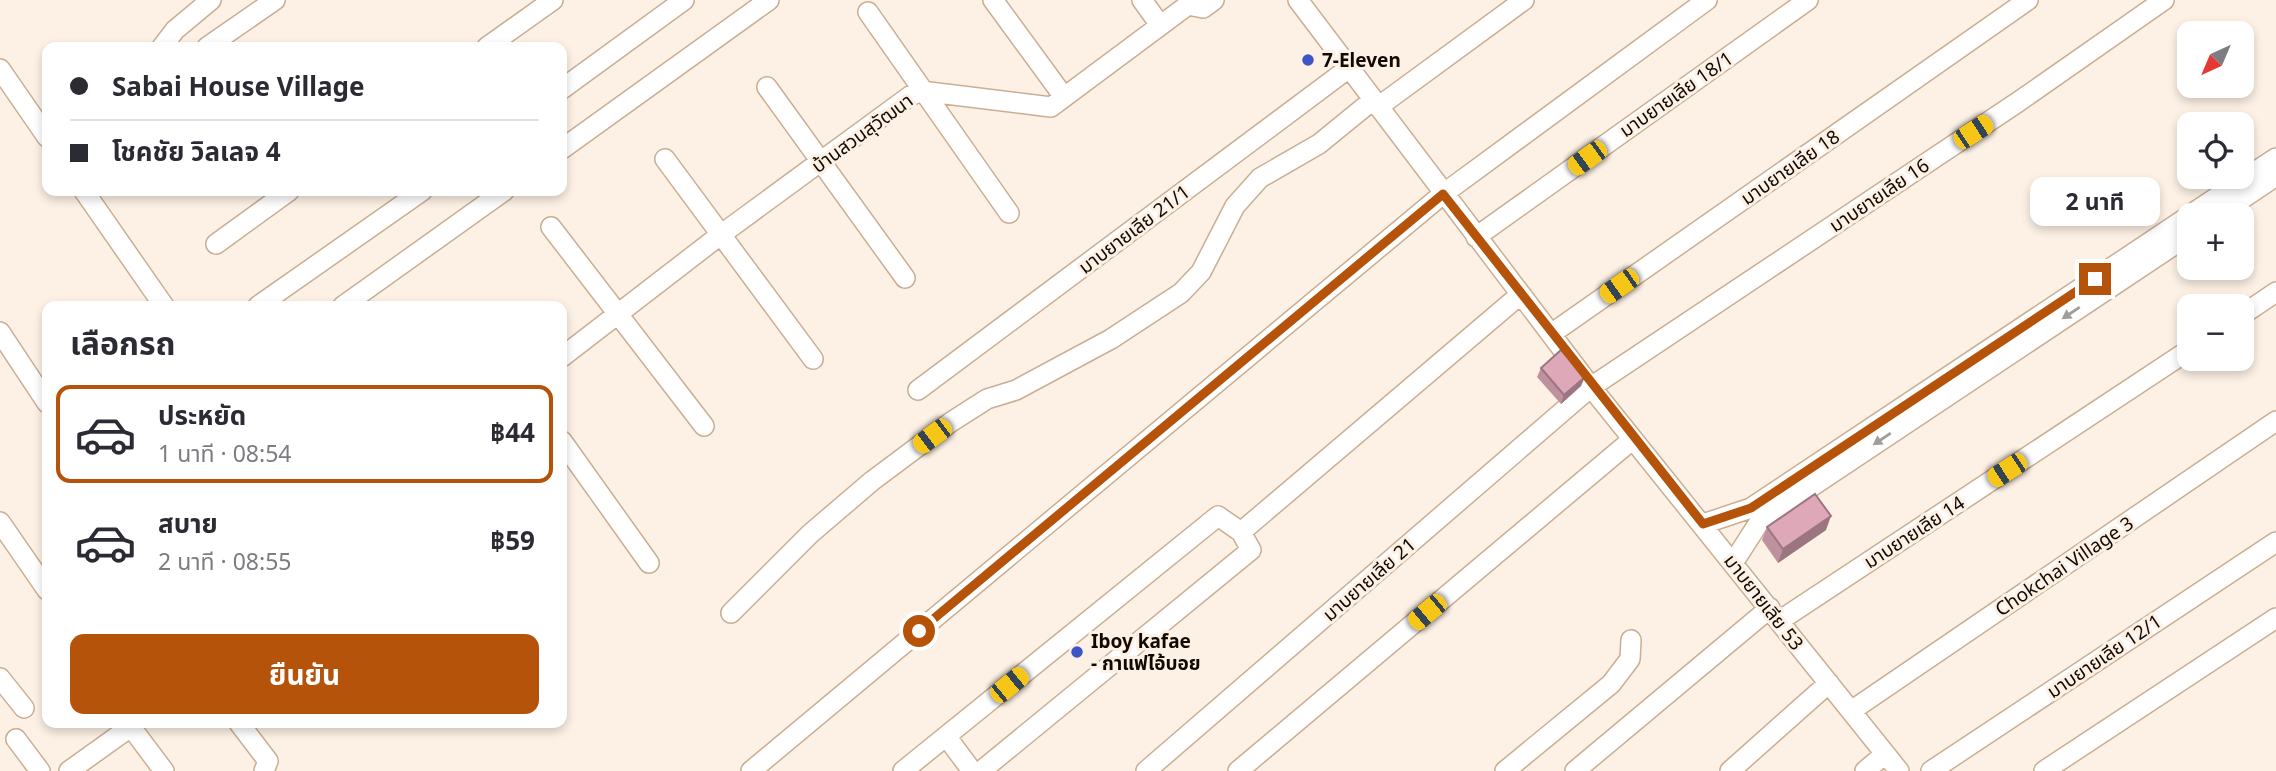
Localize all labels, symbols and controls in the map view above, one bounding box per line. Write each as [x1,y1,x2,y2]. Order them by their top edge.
north arrow [2177,21,2254,98]
map controls [2177,21,2254,371]
street label: มาบยายเลีย 18/1 [1614,45,1738,143]
place label: 7-Eleven [1322,47,1401,73]
marker: 7-Eleven [1300,52,1316,68]
text: Sabai House Village [112,68,365,104]
street label: บ้านสวนสุวัฒนา [806,87,918,179]
car [1950,112,1997,152]
button: locate [2177,112,2254,189]
street label: มาบยายเลีย 18 [1735,123,1845,211]
text: โชคชัย วิลเลจ 4 [112,133,281,169]
car [1564,137,1611,179]
street label: มาบยายเลีย 16 [1824,152,1934,238]
callout: 2 นาที [2030,177,2160,226]
street label: มาบยายเลีย 21/1 [1073,179,1195,279]
text: 2 นาที [2066,185,2124,217]
button: + [2177,203,2254,280]
route end [2079,263,2111,295]
car [1596,265,1643,307]
button: − [2177,294,2254,371]
one-way arrow [2062,306,2081,319]
text: เลือกรถ [70,321,175,364]
text: ประหยัด [158,397,246,433]
icon: car [74,403,137,466]
text: ฿44 [490,414,535,450]
car [909,415,956,457]
one-way arrow [1873,432,1891,446]
text: 1 นาที · 08:54 [158,437,292,469]
car [1984,450,2031,490]
street label: มาบยายเลีย 14 [1859,490,1970,574]
text: สบาย [158,505,218,541]
street label: Chokchai Village 3 [1990,510,2138,622]
icon: car [74,511,137,574]
text: ฿59 [490,522,535,558]
street label: มาบยายเลีย 21 [1317,531,1421,627]
text: 2 นาที · 08:55 [158,545,292,577]
street label: มาบยายเลีย 53 [1718,549,1810,655]
car [1405,590,1450,634]
street label: มาบยายเลีย 12/1 [2041,608,2167,704]
route start [903,615,935,647]
place label: Iboy kafae - กาแฟไอ้บอย [1091,628,1201,676]
button: ยืนยัน [70,634,539,714]
marker: Iboy kafae - กาแฟไอ้บอย [1069,644,1085,660]
car [987,664,1032,706]

